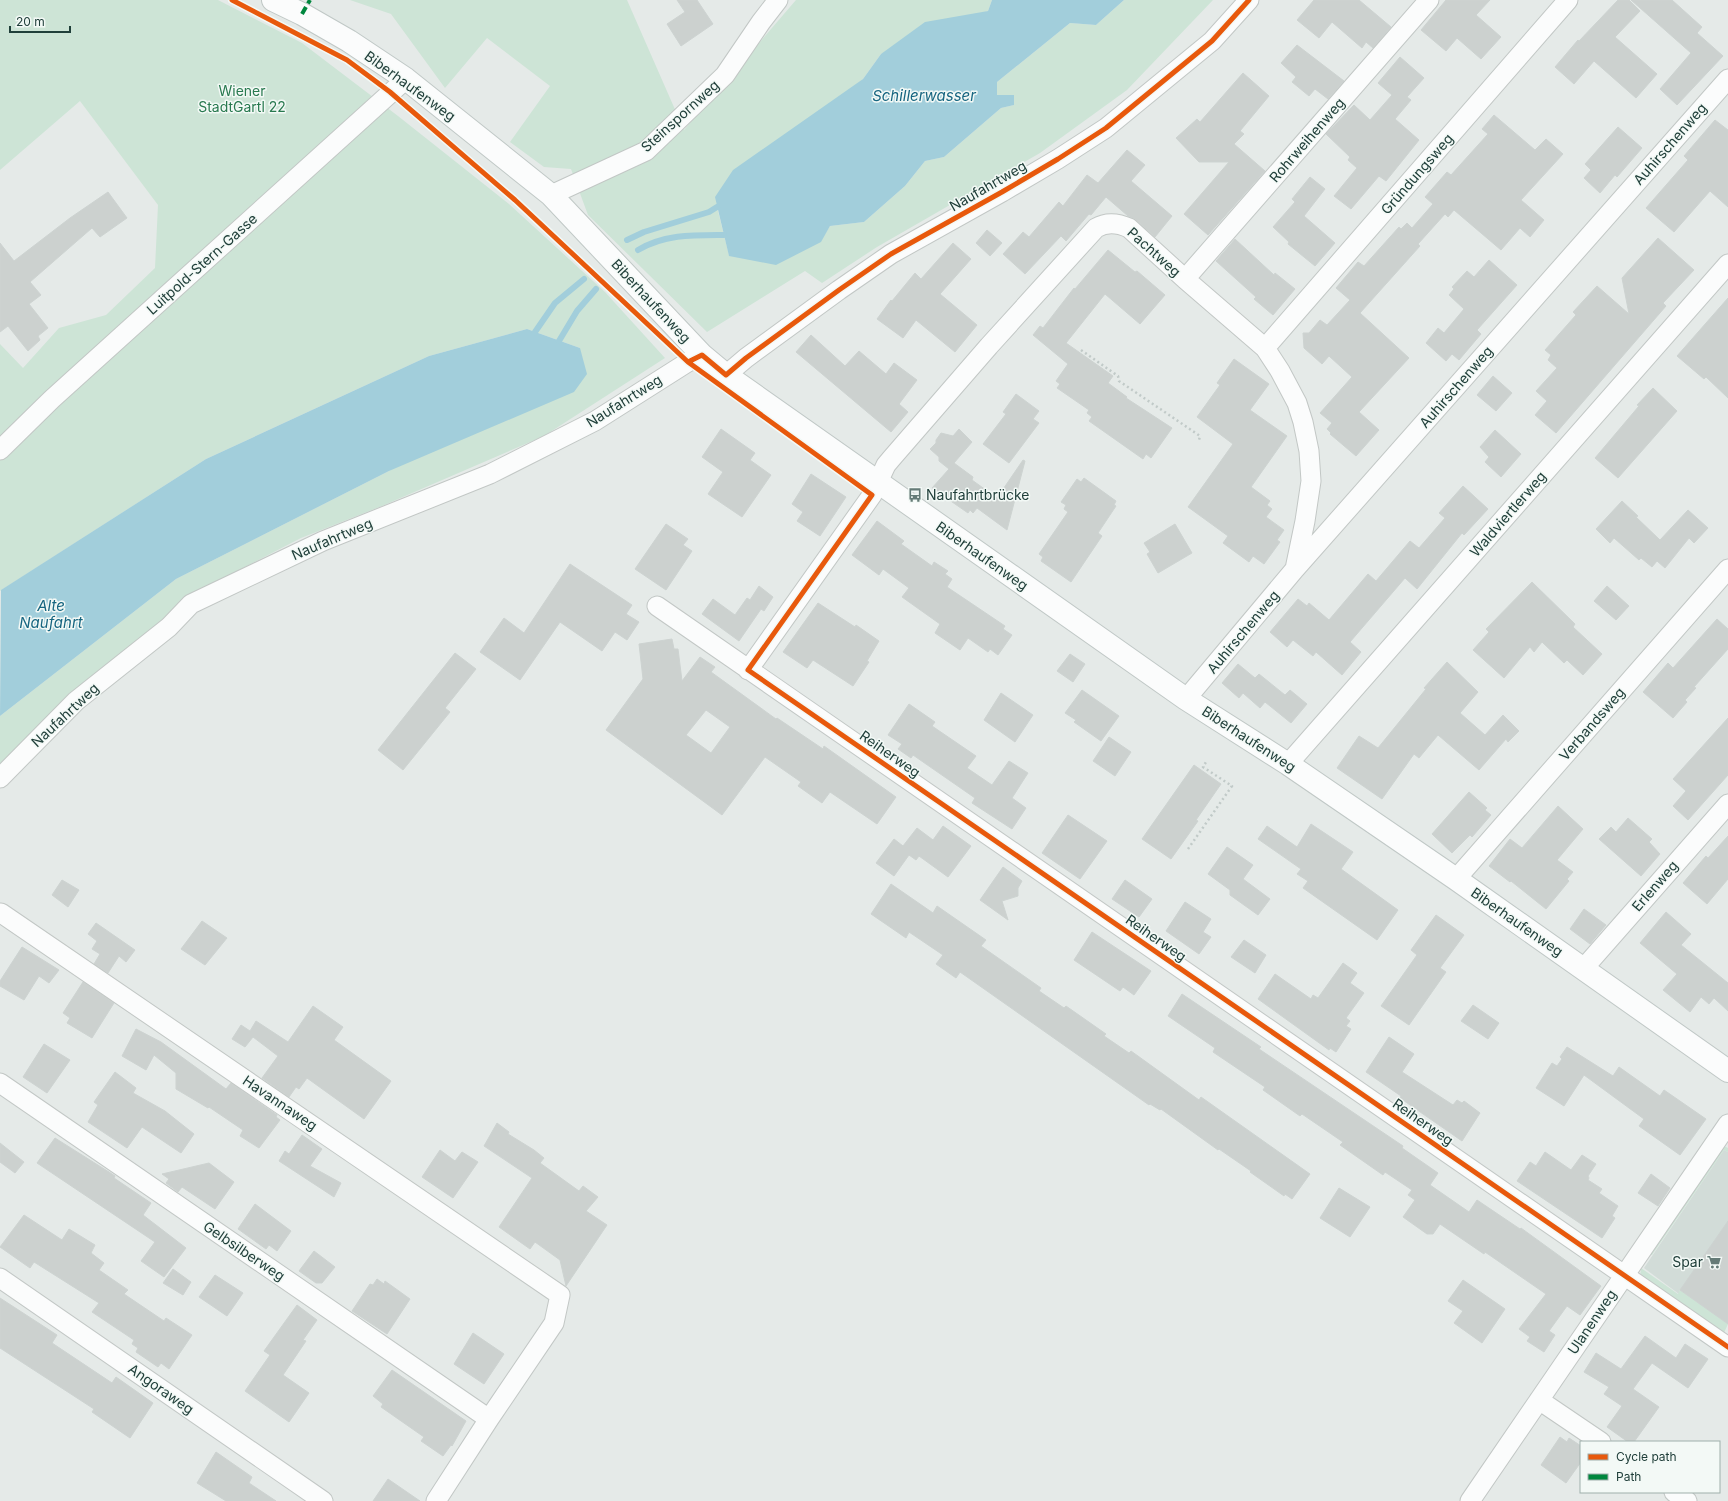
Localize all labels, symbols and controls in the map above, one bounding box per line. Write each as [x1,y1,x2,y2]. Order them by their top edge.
scale bar [10,8,70,34]
text: 20 m [16,14,45,29]
street label: Biberhaufenweg [361,47,459,124]
street label: Steinspornweg [637,76,722,155]
park label: Wiener StadtGartl 22 [198,82,286,115]
water label: Schillerwasser [872,86,976,105]
street label: Rohrweihenweg [1265,94,1348,185]
street label: Auhirschenweg [1629,99,1710,188]
street label: Gründungsweg [1377,130,1456,217]
street label: Naufahrtweg [946,157,1029,214]
street label: Luitpold-Stern-Gasse [143,210,260,318]
street label: Pachtweg [1124,223,1184,280]
street label: Biberhaufenweg [608,255,695,346]
street label: Auhirschenweg [1415,342,1496,431]
street label: Naufahrtweg [583,371,665,431]
street label: Waldviertlerweg [1466,468,1549,560]
place label: Naufahrtbrücke [926,486,1030,503]
bus stop icon: Naufahrtbrücke [907,487,923,503]
street label: Naufahrtweg [289,514,375,563]
street label: Biberhaufenweg [933,518,1032,594]
street label: Auhirschenweg [1203,587,1282,677]
water label: Alte Naufahrt [19,596,84,632]
street label: Naufahrtweg [27,679,102,750]
street label: Verbandsweg [1555,684,1628,764]
street label: Biberhaufenweg [1199,702,1299,775]
street label: Reiherweg [857,727,924,781]
street label: Erlenweg [1628,857,1681,915]
street label: Biberhaufenweg [1468,884,1567,960]
street label: Reiherweg [1123,911,1190,965]
street label: Havannaweg [240,1071,321,1134]
street label: Reiherweg [1390,1095,1457,1149]
street label: Gelbsilberweg [200,1217,288,1284]
place label: Spar [1672,1253,1703,1270]
supermarket icon: Spar [1706,1254,1722,1270]
street label: Ulanenweg [1564,1286,1619,1357]
street label: Angoraweg [125,1360,197,1417]
legend [1580,1441,1720,1493]
text: Cycle path [1616,1449,1677,1464]
text: Path [1616,1469,1641,1484]

